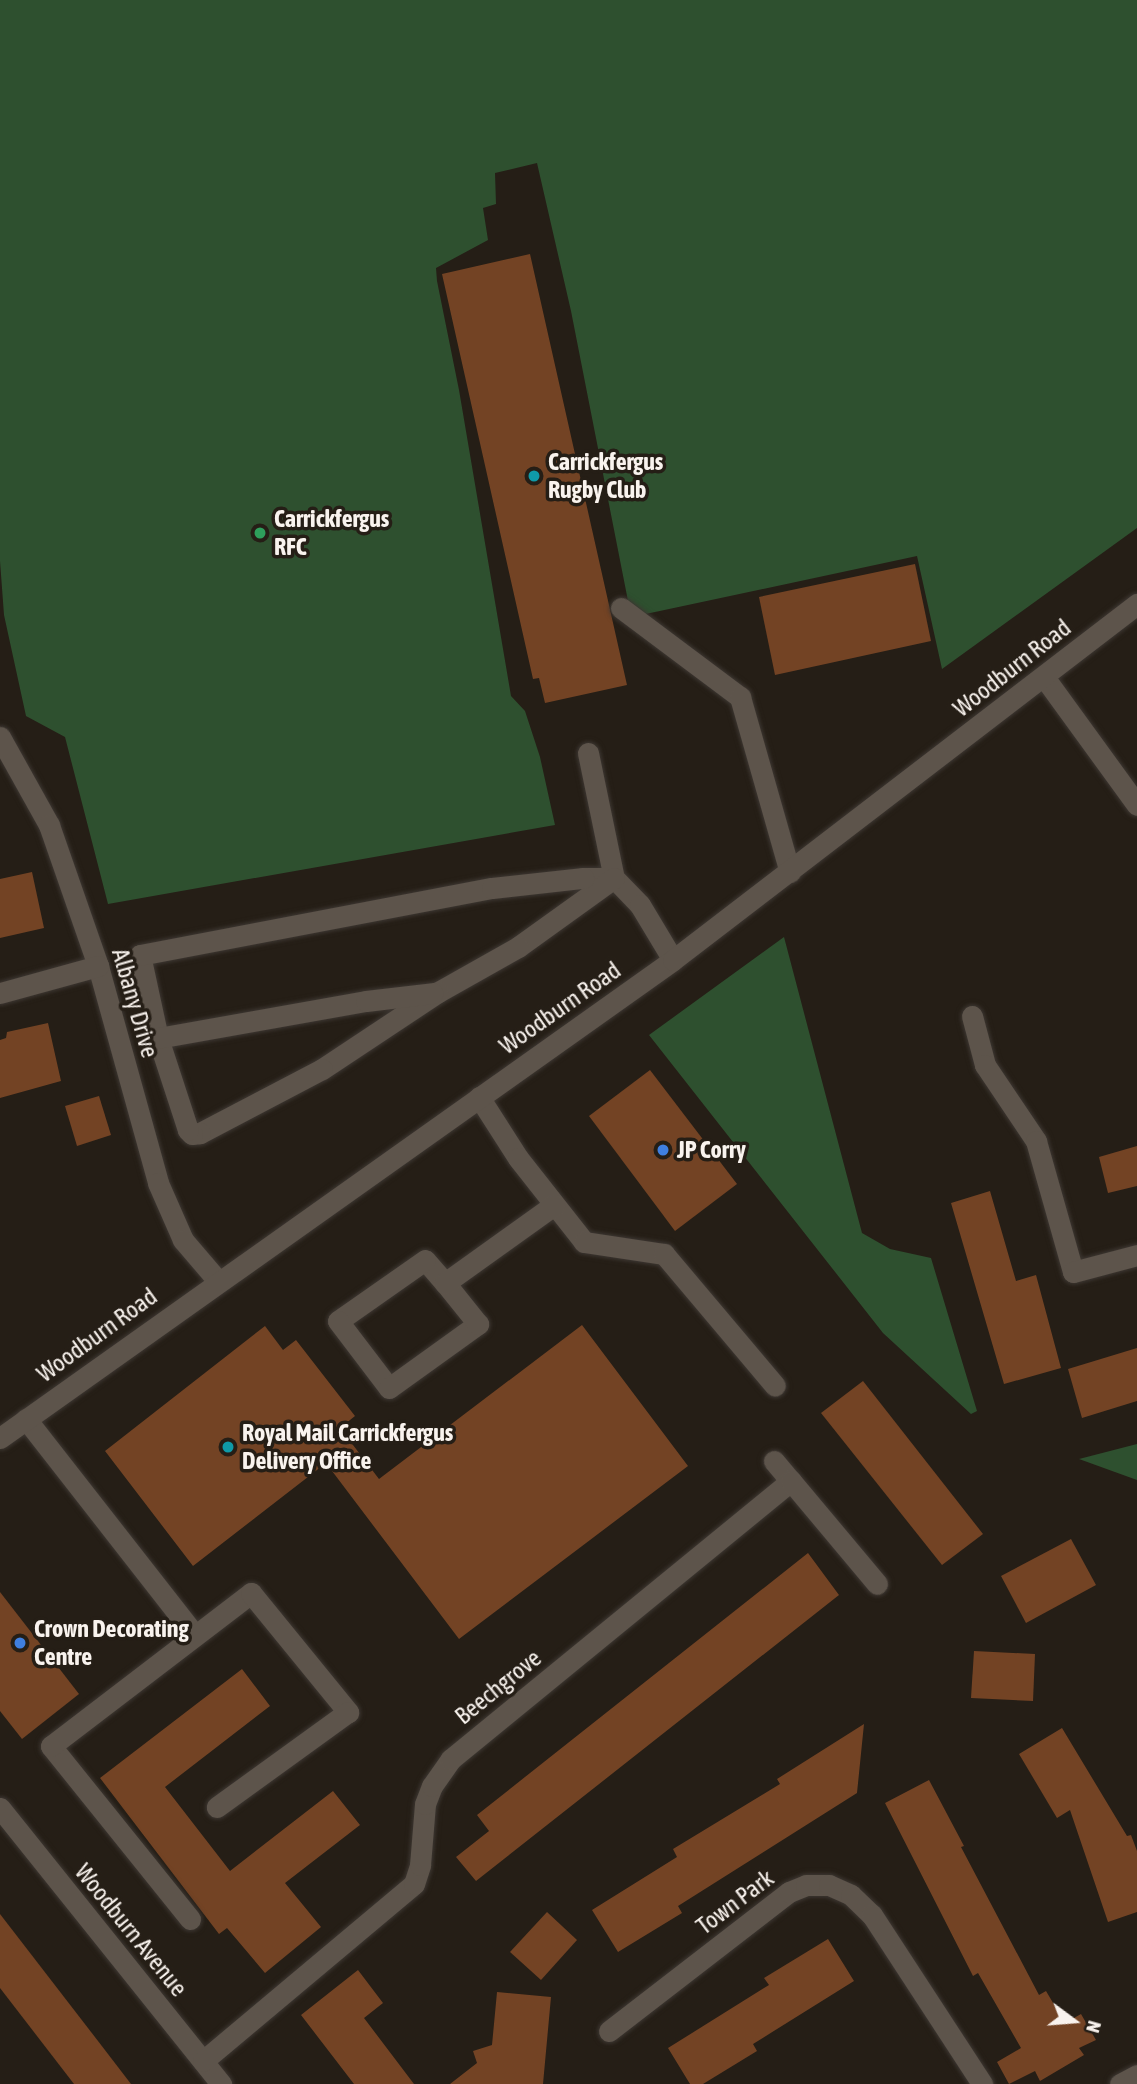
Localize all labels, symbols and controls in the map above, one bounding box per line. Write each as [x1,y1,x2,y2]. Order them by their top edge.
place label: Carrickfergus Rugby Club [548,448,663,504]
marker: Carrickfergus Rugby Club [526,468,542,484]
place label: Carrickfergus RFC [274,505,389,561]
marker: Carrickfergus RFC [252,525,268,541]
street label: Woodburn Road [947,613,1077,723]
street label: Albany Drive [106,945,164,1061]
street label: Woodburn Road [494,956,626,1060]
place label: JP Corry [677,1136,746,1164]
marker: JP Corry [655,1142,671,1158]
street label: Woodburn Road [31,1282,163,1388]
place label: Royal Mail Carrickfergus Delivery Office [242,1419,453,1475]
marker: Royal Mail Carrickfergus Delivery Office [220,1439,236,1455]
place label: Crown Decorating Centre [34,1615,189,1671]
marker: Crown Decorating Centre [12,1635,28,1651]
street label: Beechgrove [449,1644,547,1730]
street label: Woodburn Avenue [69,1858,193,2002]
street label: Town Park [691,1864,779,1940]
north arrow [1039,1986,1109,2056]
text: N [1082,2018,1106,2035]

